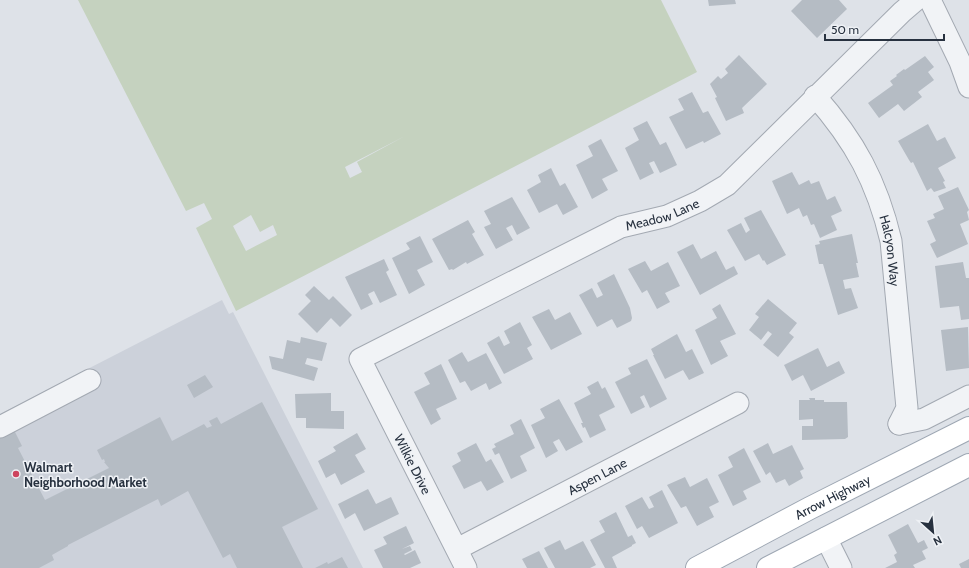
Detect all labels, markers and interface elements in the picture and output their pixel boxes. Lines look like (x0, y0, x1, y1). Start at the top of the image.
scale bar (825, 16, 944, 42)
text: 50 m (831, 22, 859, 37)
street label: Meadow Lane (624, 194, 702, 234)
street label: Halcyon Way (876, 213, 903, 288)
street label: Wilkie Drive (391, 431, 435, 497)
street label: Aspen Lane (565, 454, 630, 498)
place label: Walmart Neighborhood Market (24, 459, 147, 490)
marker: Walmart Neighborhood Market (11, 469, 21, 479)
street label: Arrow Highway (792, 471, 873, 523)
north arrow (913, 512, 953, 552)
text: N (931, 533, 944, 549)

